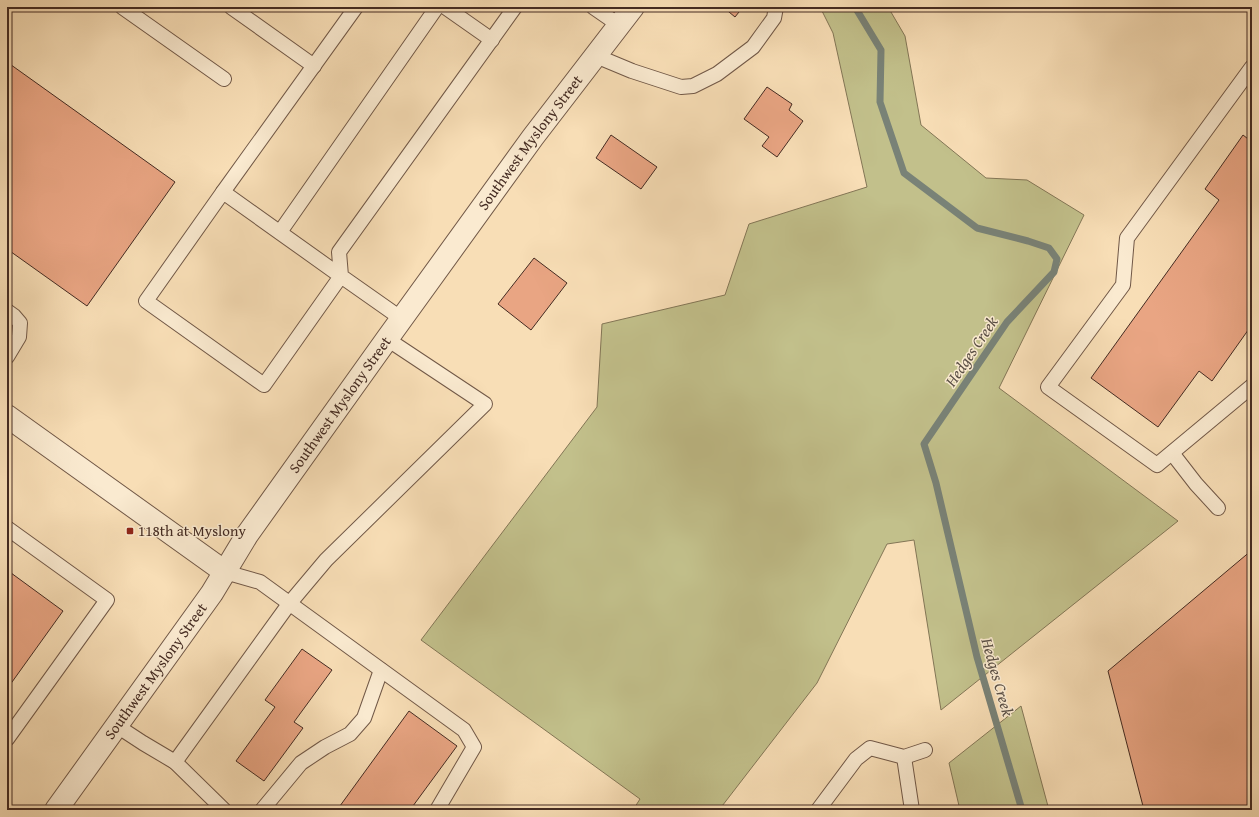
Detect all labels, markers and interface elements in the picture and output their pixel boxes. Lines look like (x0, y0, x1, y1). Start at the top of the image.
street label: Southwest Myslony Street (473, 70, 588, 214)
water label: Hedges Creek (938, 310, 1004, 392)
street label: Southwest Myslony Street (283, 331, 396, 477)
place label: 118th at Myslony (138, 520, 246, 541)
marker: 118th at Myslony (125, 526, 135, 536)
street label: Southwest Myslony Street (99, 598, 212, 743)
water label: Hedges Creek (975, 634, 1021, 720)

